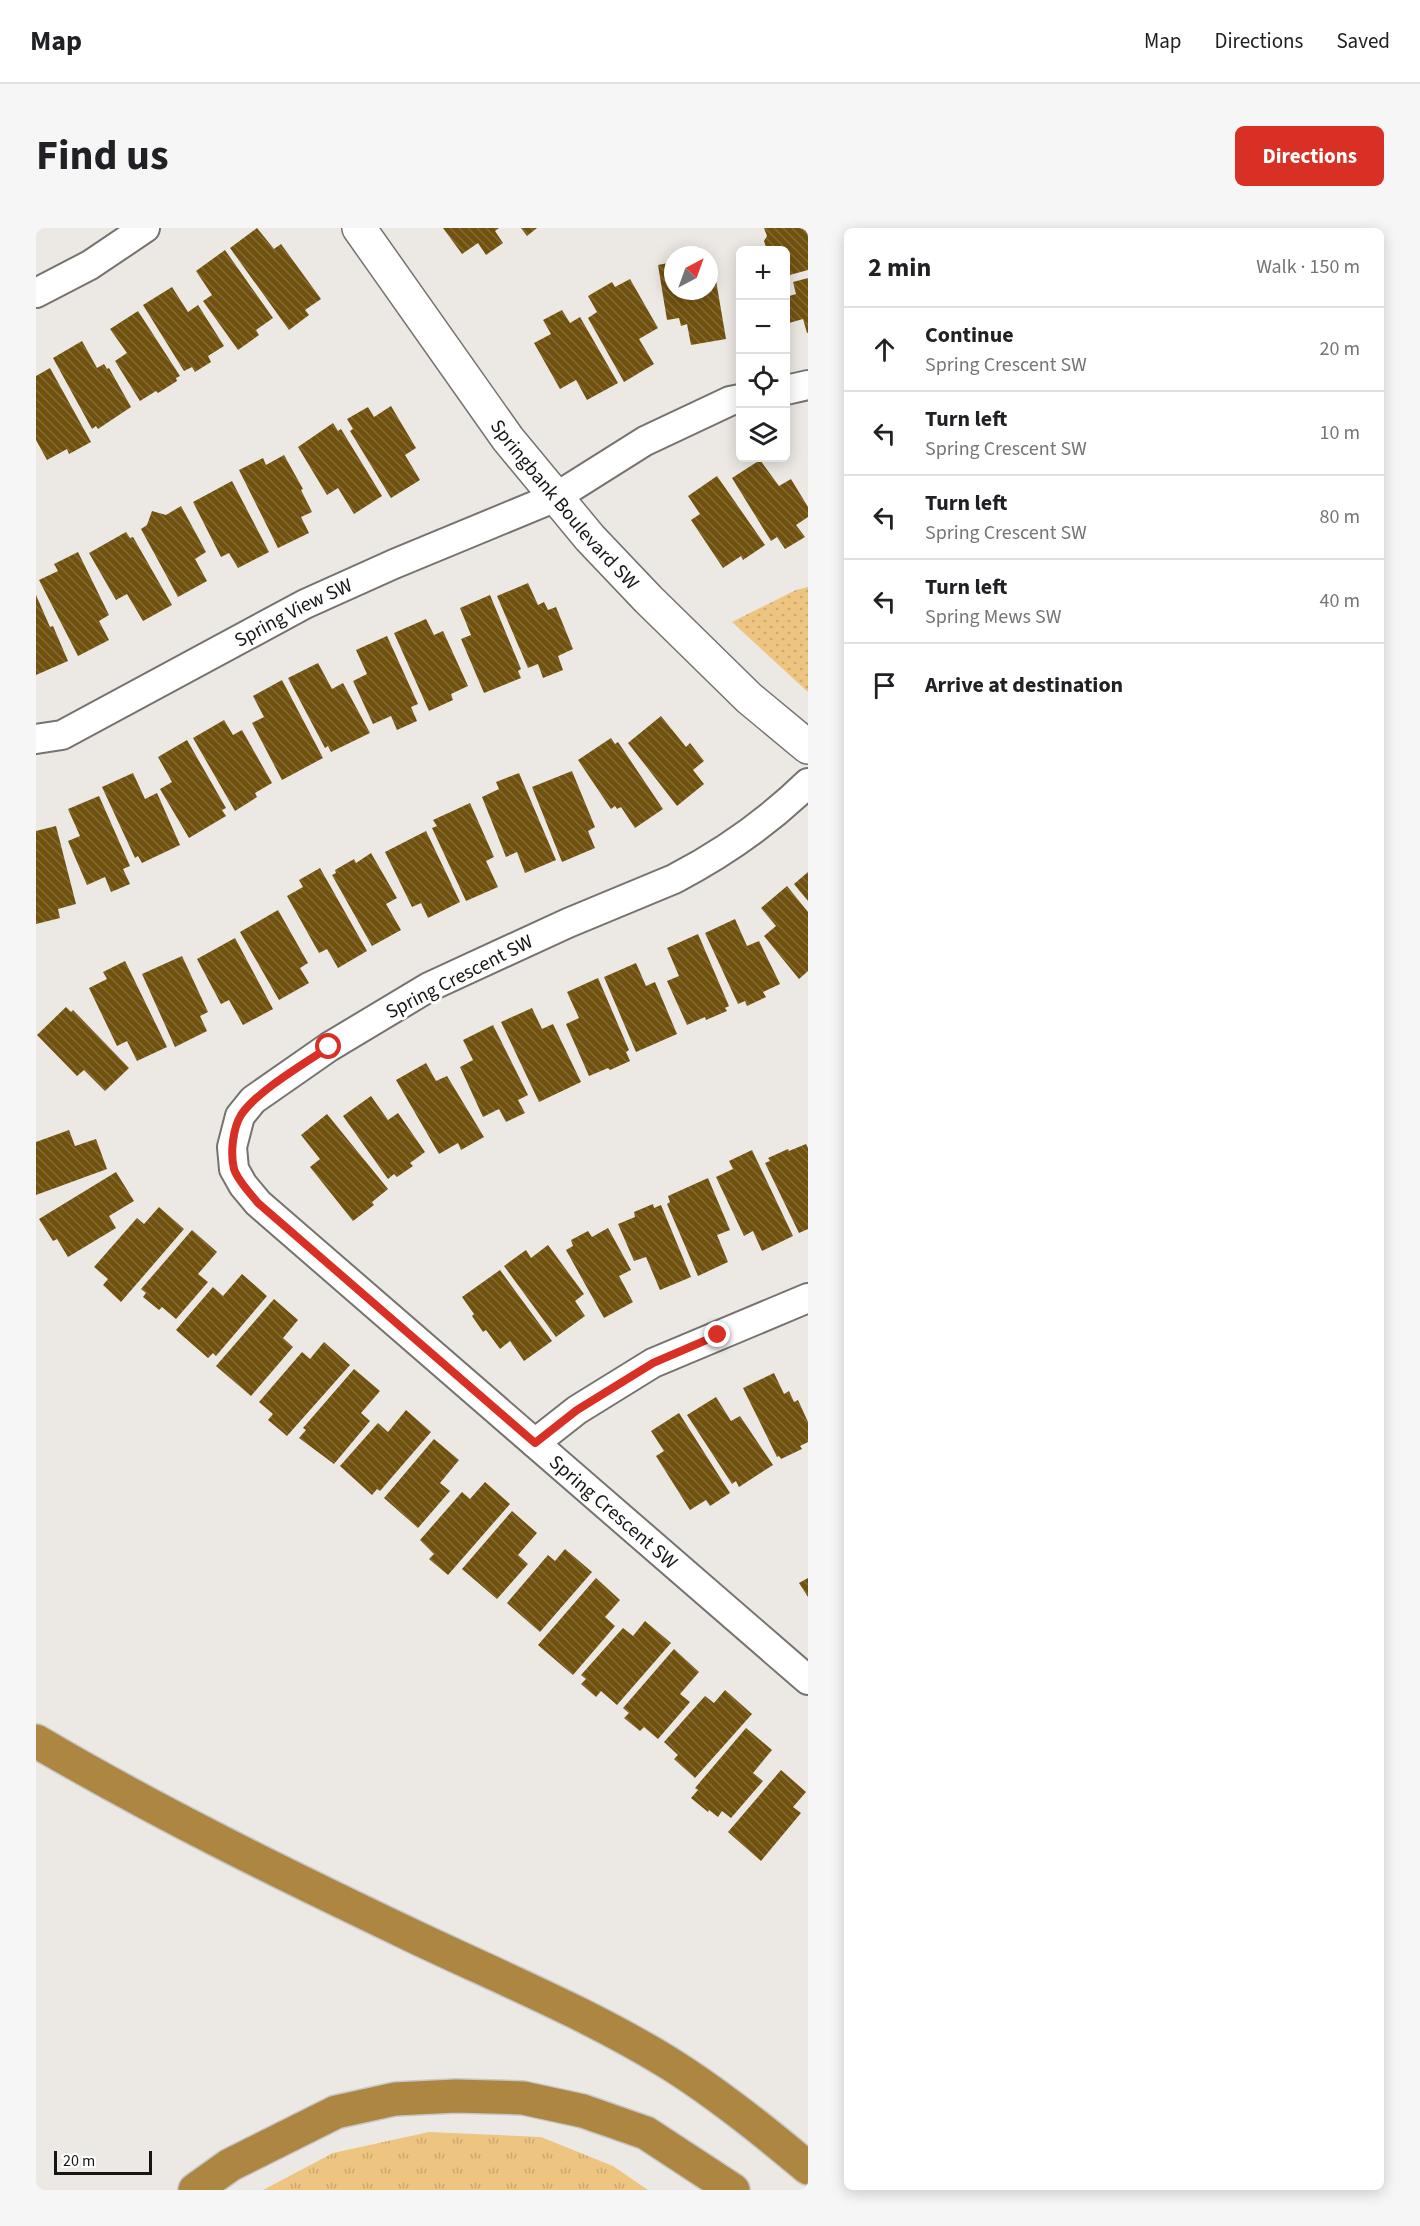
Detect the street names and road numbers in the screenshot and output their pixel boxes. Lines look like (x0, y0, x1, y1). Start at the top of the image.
street label: Springbank Boulevard SW (483, 414, 645, 597)
street label: Spring View SW (229, 572, 357, 655)
street label: Spring Crescent SW (381, 928, 538, 1026)
street label: Spring Crescent SW (543, 1449, 684, 1576)

